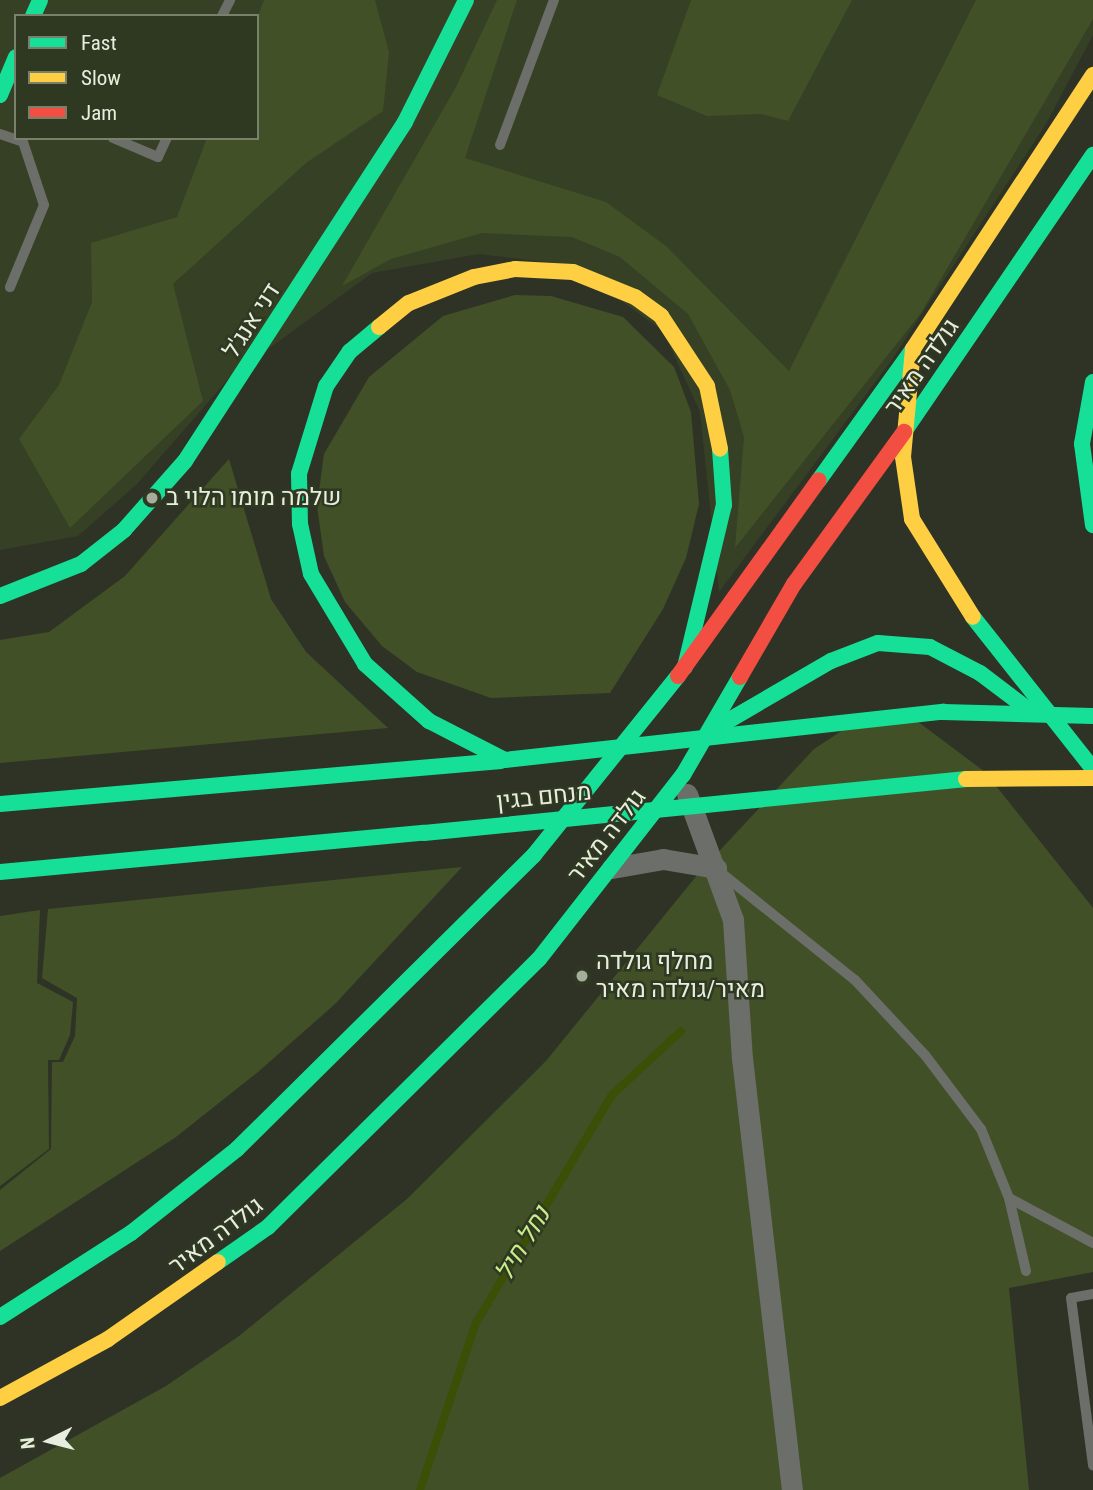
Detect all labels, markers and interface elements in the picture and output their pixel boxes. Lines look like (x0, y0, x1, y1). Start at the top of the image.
legend (14, 14, 259, 140)
text: Fast (81, 31, 117, 55)
text: Slow (81, 66, 121, 90)
text: Jam (81, 101, 117, 125)
street label: דני אנג'ל (217, 278, 287, 364)
street label: גולדה מאיר (879, 314, 965, 420)
place label: שלמה מומו הלוי ב (166, 484, 341, 512)
marker: שלמה מומו הלוי ב (144, 490, 160, 506)
street label: מנחם בגין (495, 778, 593, 816)
street label: גולדה מאיר (562, 784, 652, 888)
place label: מחלף גולדה מאיר/גולדה מאיר (596, 948, 765, 1004)
marker: מחלף גולדה מאיר/גולדה מאיר (574, 968, 590, 984)
street label: גולדה מאיר (163, 1191, 269, 1281)
water label: נחל חיל (489, 1201, 557, 1287)
north arrow (14, 1406, 84, 1476)
text: N (16, 1436, 40, 1450)

